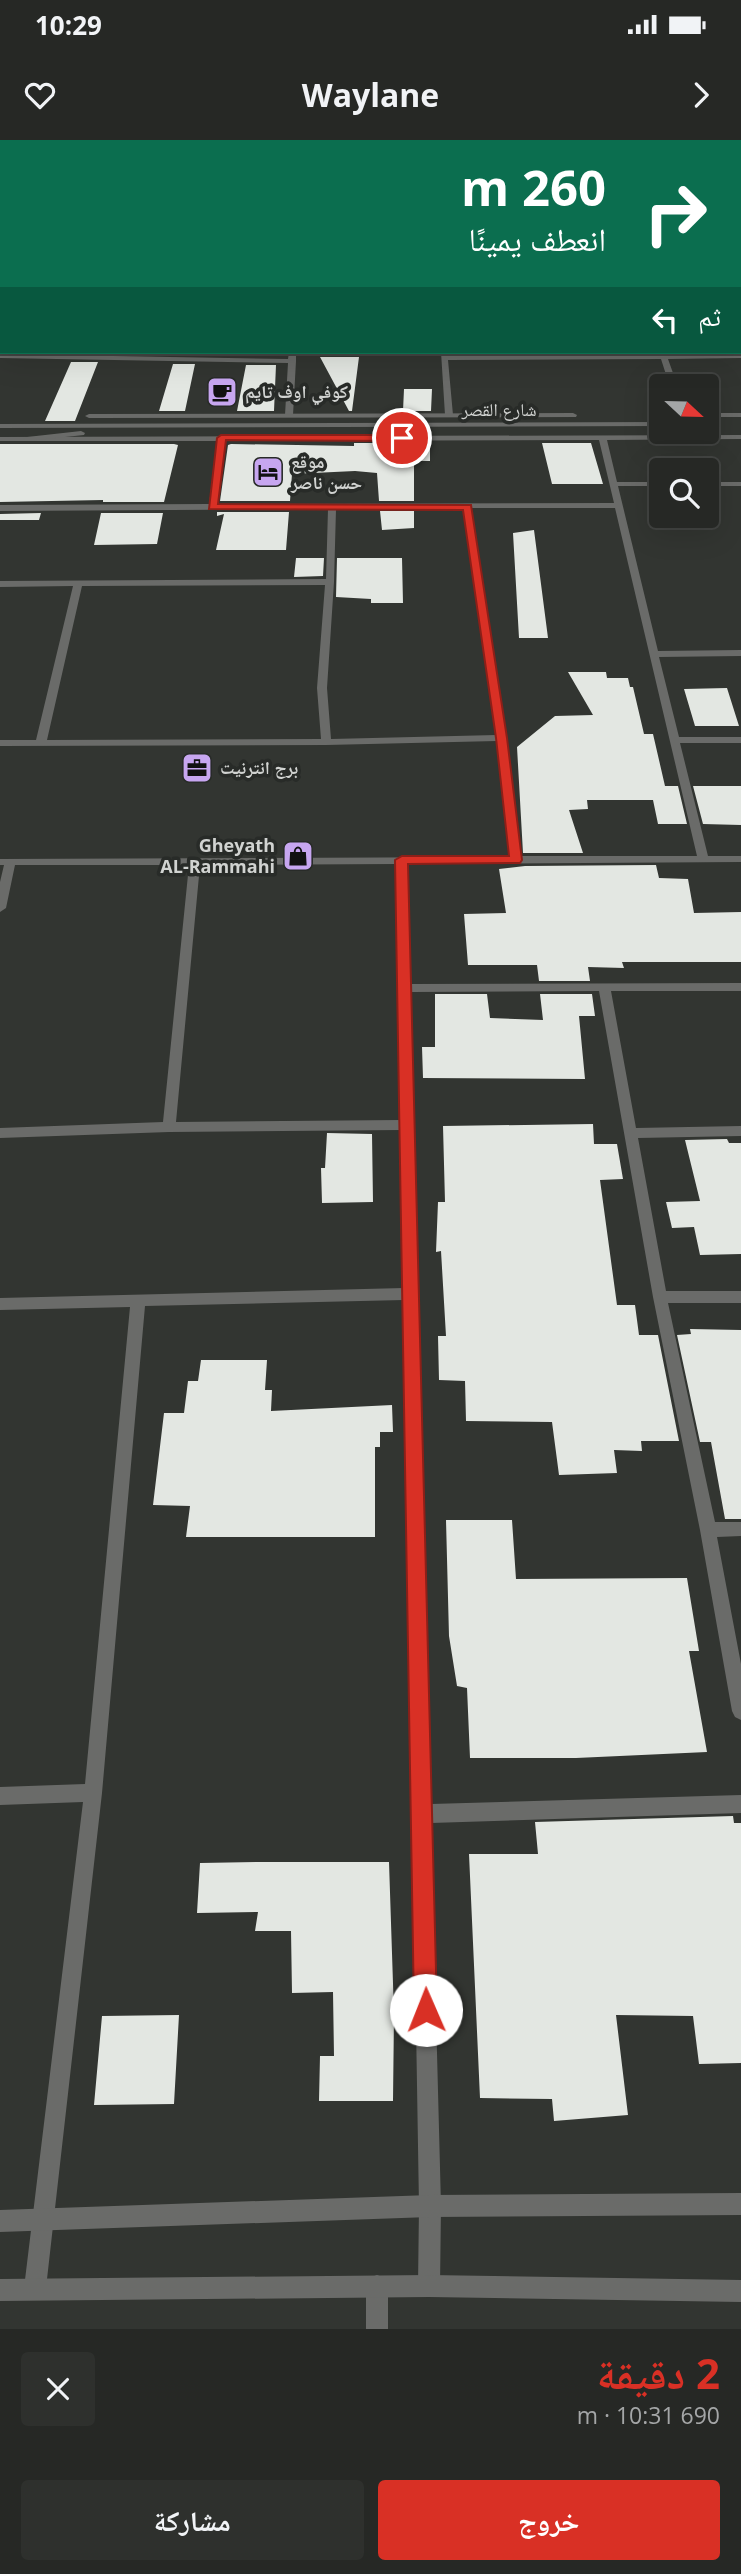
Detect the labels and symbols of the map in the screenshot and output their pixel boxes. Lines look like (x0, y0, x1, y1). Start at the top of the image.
north arrow (649, 374, 719, 444)
cafe icon: كوفي اوف تايم (205, 375, 239, 409)
place label: كوفي اوف تايم (245, 379, 348, 406)
street label: شارع القصر (460, 397, 537, 421)
pin (372, 408, 432, 468)
place label: موقع حسن ناصر (290, 449, 363, 494)
hotel icon: موقع حسن ناصر (251, 455, 285, 489)
office icon: برج انترنيت (180, 751, 214, 785)
place label: برج انترنيت (220, 755, 298, 779)
place label: Gheyath AL-Rammahi (160, 833, 275, 878)
shop icon: Gheyath AL-Rammahi (281, 839, 315, 873)
position arrow (389, 1973, 463, 2047)

